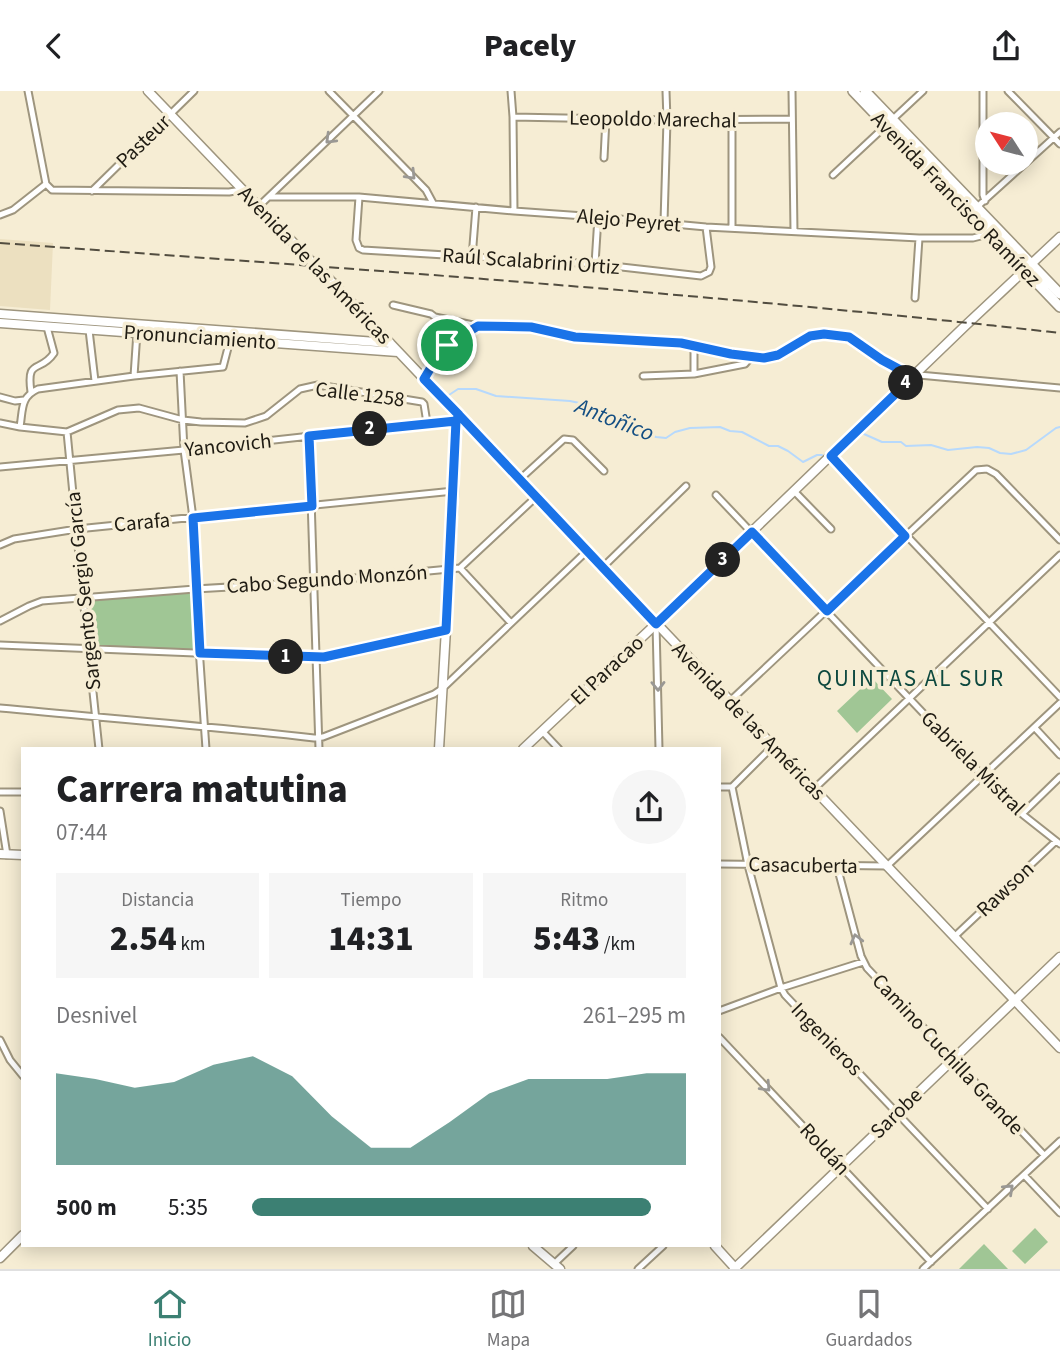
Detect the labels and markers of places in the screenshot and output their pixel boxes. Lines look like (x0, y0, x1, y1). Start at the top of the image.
pin (417, 315, 477, 375)
pin: 4 (888, 365, 923, 401)
pin: 2 (352, 411, 388, 447)
pin: 3 (706, 543, 740, 577)
pin: 1 (268, 639, 304, 675)

